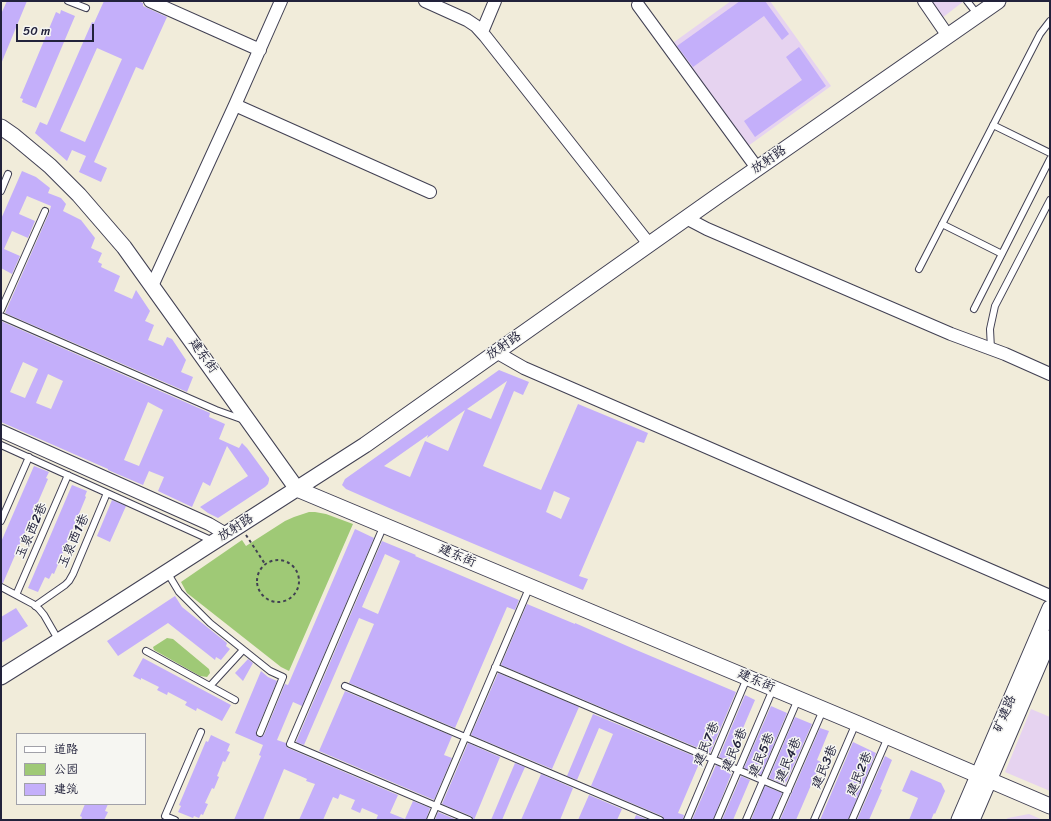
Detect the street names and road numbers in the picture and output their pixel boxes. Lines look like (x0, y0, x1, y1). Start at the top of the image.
street label: 放射路 (749, 142, 789, 178)
street label: 放射路 (484, 328, 524, 364)
street label: 建东街 (185, 336, 221, 376)
street label: 玉泉西2巷 (13, 501, 51, 561)
street label: 放射路 (215, 511, 257, 545)
street label: 玉泉西1巷 (55, 512, 93, 570)
street label: 建东街 (436, 541, 478, 571)
street label: 建东街 (735, 666, 777, 696)
street label: 矿建路 (990, 693, 1020, 735)
street label: 建民7巷 (691, 720, 723, 768)
street label: 建民6巷 (719, 726, 751, 774)
street label: 建民5巷 (746, 730, 778, 780)
street label: 建民4巷 (773, 735, 805, 785)
street label: 建民3巷 (809, 743, 841, 791)
street label: 建民2巷 (844, 750, 876, 798)

